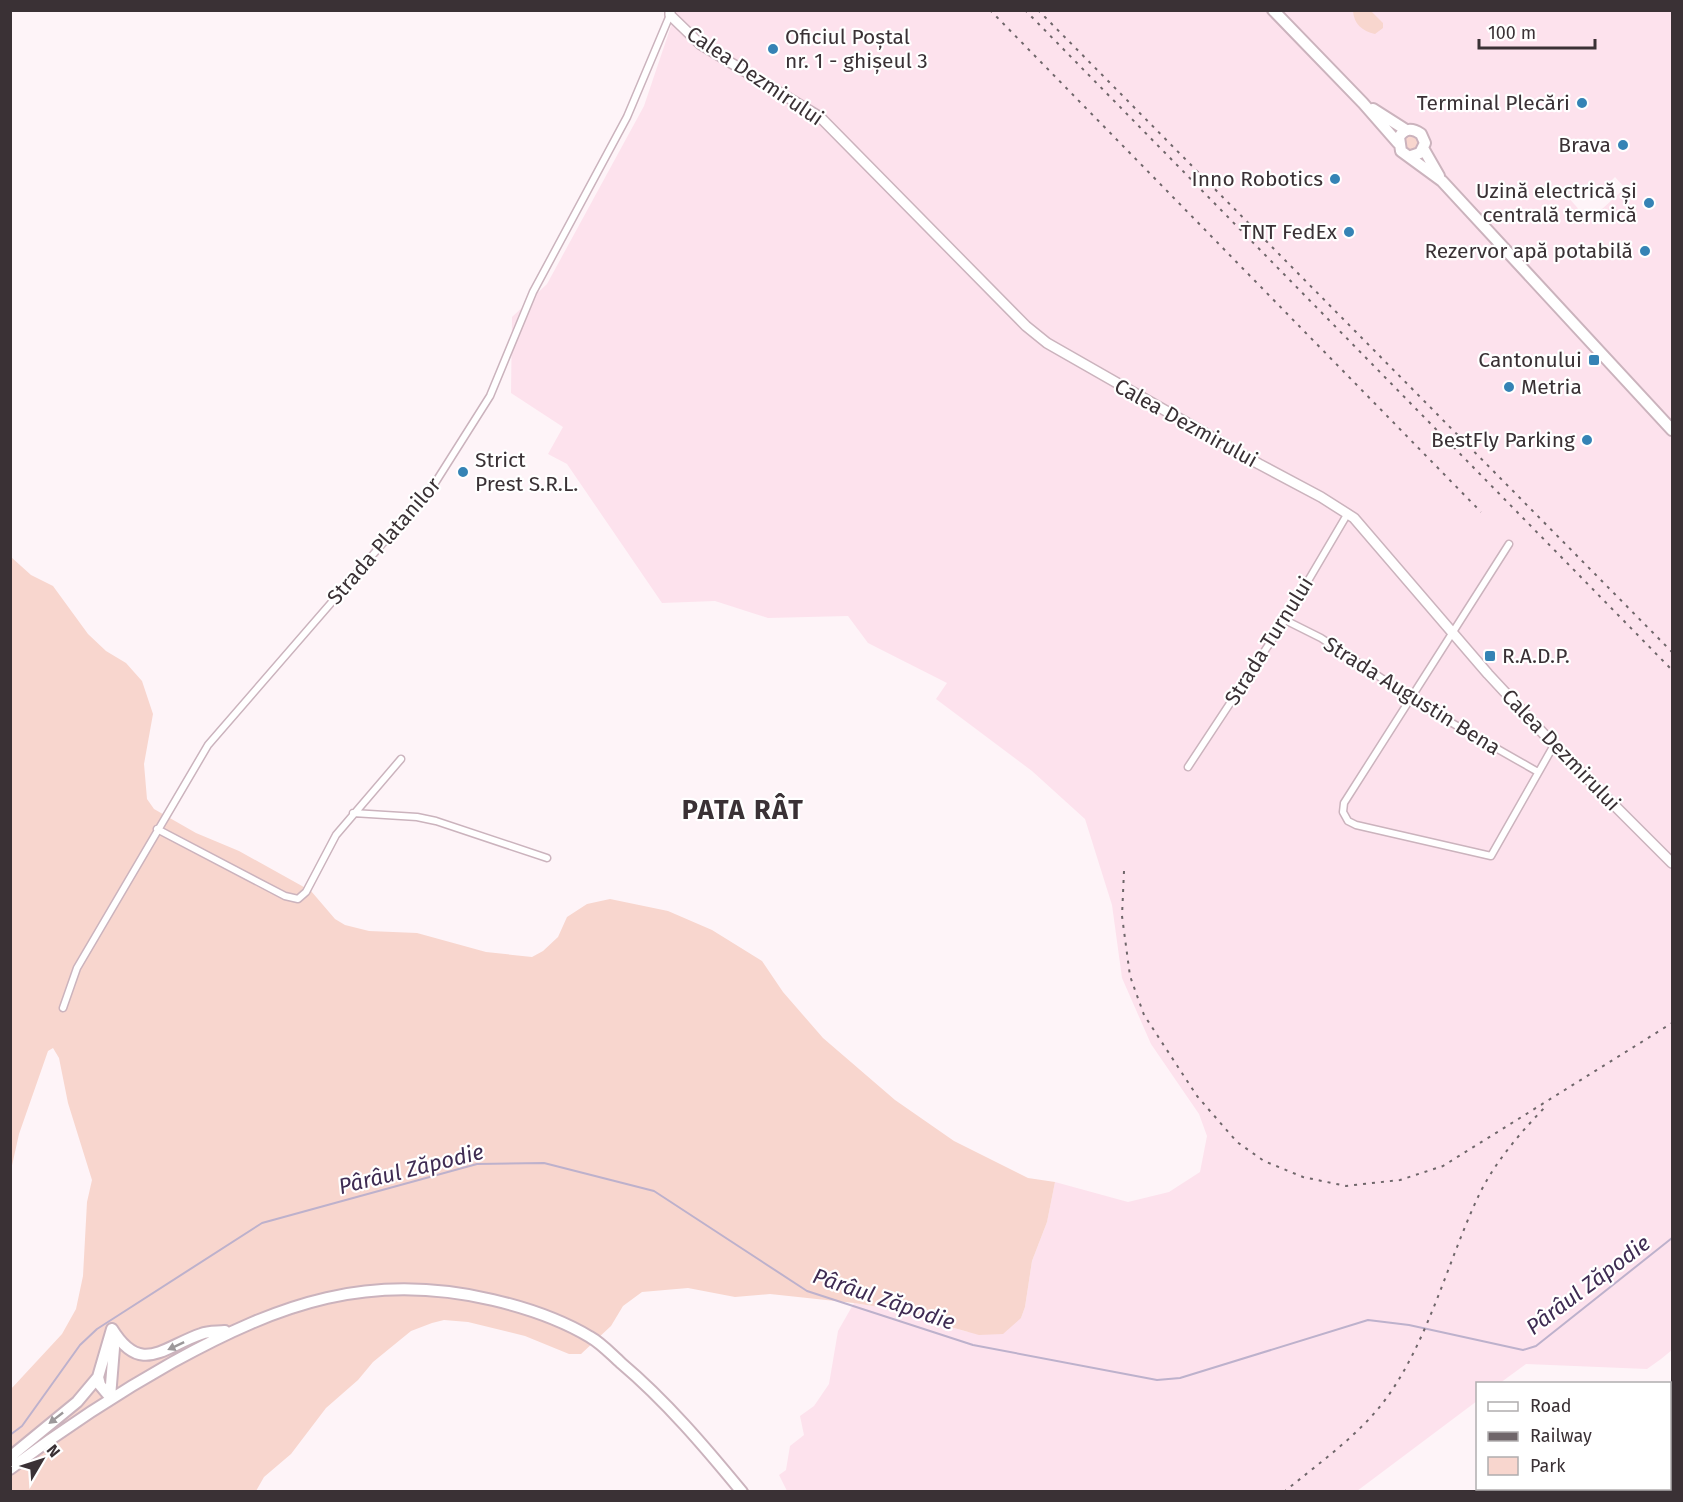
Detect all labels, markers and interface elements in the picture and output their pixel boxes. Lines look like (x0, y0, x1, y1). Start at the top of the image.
scale bar (1479, 12, 1594, 50)
street label: Calea Dezmirului (682, 21, 828, 131)
text: 100 m (1488, 22, 1536, 44)
place label: Oficiul Poștal nr. 1 - ghișeul 3 (785, 24, 928, 74)
marker: Oficiul Poștal nr. 1 - ghișeul 3 (766, 42, 780, 56)
place label: Terminal Plecări (1417, 90, 1570, 116)
marker: Terminal Plecări (1575, 96, 1589, 110)
place label: Brava (1558, 132, 1611, 158)
marker: Brava (1616, 138, 1630, 152)
place label: Inno Robotics (1192, 166, 1323, 192)
marker: Inno Robotics (1328, 172, 1342, 186)
place label: Uzină electrică și centrală termică (1476, 178, 1637, 228)
marker: Uzină electrică și centrală termică (1642, 196, 1656, 210)
place label: TNT FedEx (1240, 219, 1338, 245)
marker: TNT FedEx (1342, 225, 1356, 239)
place label: Rezervor apă potabilă (1424, 238, 1633, 264)
marker: Rezervor apă potabilă (1638, 244, 1652, 258)
place label: Cantonului (1478, 347, 1582, 373)
marker: Cantonului (1587, 353, 1601, 367)
street label: Calea Dezmirului (1110, 373, 1262, 473)
place label: Metria (1521, 374, 1582, 400)
marker: Metria (1502, 380, 1516, 394)
place label: BestFly Parking (1431, 427, 1575, 453)
marker: BestFly Parking (1580, 433, 1594, 447)
place label: Strict Prest S.R.L. (475, 447, 578, 497)
marker: Strict Prest S.R.L. (456, 465, 470, 479)
street label: Strada Platanilor (322, 472, 446, 610)
street label: Strada Turnului (1219, 572, 1319, 710)
street label: Strada Augustin Bena (1319, 631, 1505, 761)
place label: R.A.D.P. (1502, 643, 1570, 669)
marker: R.A.D.P. (1483, 649, 1497, 663)
street label: Calea Dezmirului (1496, 684, 1626, 816)
district label: PATA RÂT (682, 793, 804, 826)
water label: Pârâul Zăpodie (336, 1138, 486, 1200)
water label: Pârâul Zăpodie (1520, 1229, 1656, 1341)
water label: Pârâul Zăpodie (809, 1262, 959, 1336)
one-way arrow (167, 1341, 184, 1350)
legend (1476, 1382, 1671, 1490)
text: Road (1530, 1395, 1572, 1417)
one-way arrow (49, 1412, 65, 1424)
text: Railway (1530, 1425, 1592, 1447)
north arrow (12, 1430, 72, 1490)
text: N (43, 1441, 64, 1461)
text: Park (1530, 1455, 1566, 1477)

